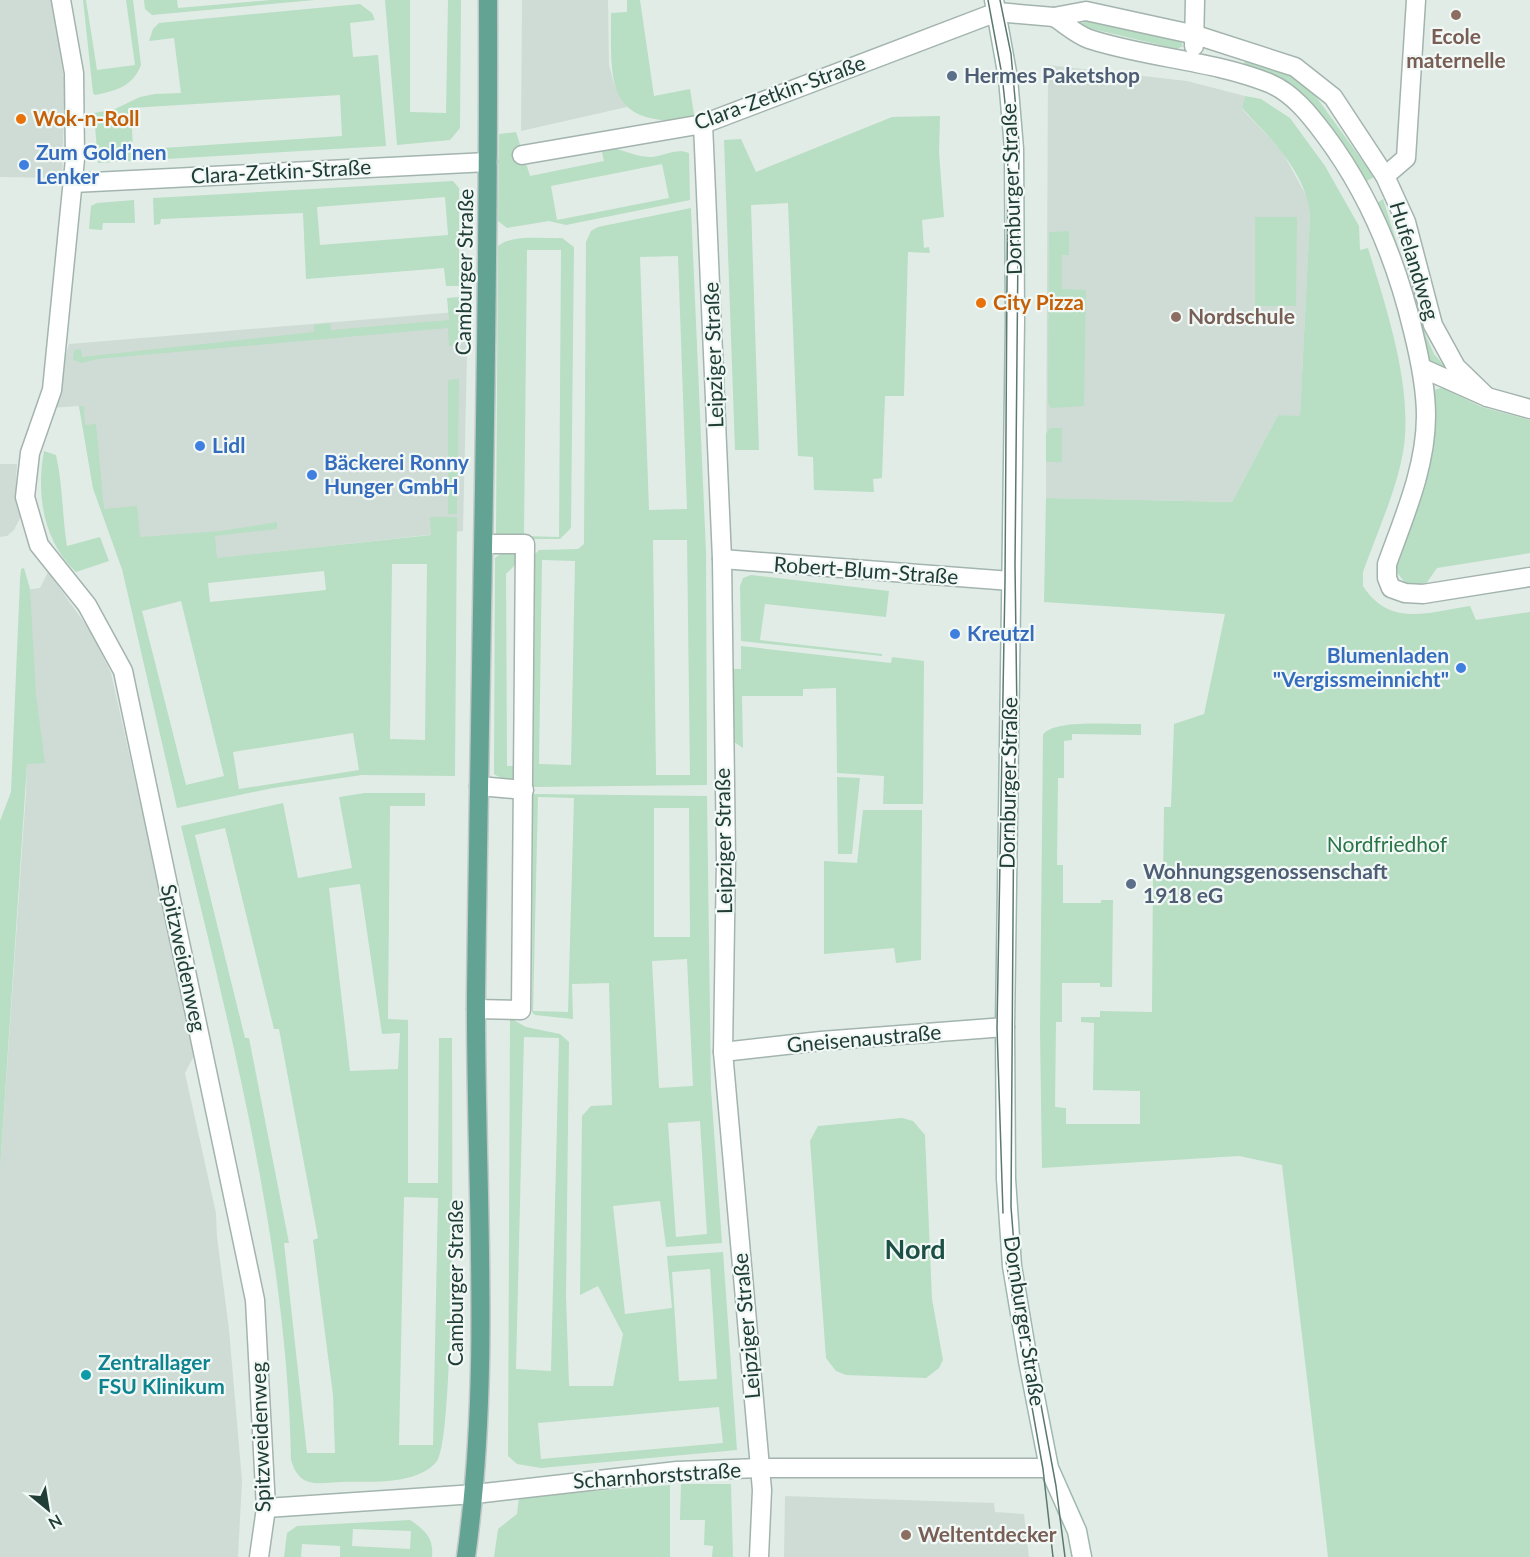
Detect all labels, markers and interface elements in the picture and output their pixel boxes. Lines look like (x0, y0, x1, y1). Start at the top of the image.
marker: Ecole maternelle (1449, 8, 1463, 22)
place label: Ecole maternelle (1406, 23, 1506, 72)
street label: Clara-Zetkin-Straße (690, 49, 869, 134)
place label: Hermes Paketshop (964, 62, 1140, 87)
marker: Hermes Paketshop (945, 69, 959, 83)
street label: Dornburger Straße (995, 103, 1026, 275)
place label: Wok-n-Roll (33, 105, 139, 130)
marker: Wok-n-Roll (14, 112, 28, 126)
place label: Zum Gold’nen Lenker (36, 139, 167, 188)
street label: Clara-Zetkin-Straße (190, 153, 372, 188)
marker: Zum Gold’nen Lenker (17, 158, 31, 172)
street label: Camburger Straße (450, 188, 477, 356)
street label: Hufelandweg (1386, 198, 1445, 323)
street label: Leipziger Straße (697, 281, 728, 429)
place label: City Pizza (993, 289, 1084, 314)
marker: City Pizza (974, 296, 988, 310)
place label: Nordschule (1188, 303, 1295, 328)
marker: Nordschule (1169, 310, 1183, 324)
place label: Lidl (212, 432, 245, 457)
marker: Lidl (193, 439, 207, 453)
place label: Bäckerei Ronny Hunger GmbH (324, 449, 470, 498)
marker: Bäckerei Ronny Hunger GmbH (305, 468, 319, 482)
street label: Robert-Blum-Straße (773, 551, 959, 588)
place label: Kreutzl (967, 620, 1035, 645)
marker: Kreutzl (948, 627, 962, 641)
place label: Blumenladen "Vergissmeinnicht" (1273, 642, 1449, 691)
marker: Blumenladen "Vergissmeinnicht" (1454, 661, 1468, 675)
street label: Dornburger Straße (994, 697, 1021, 869)
street label: Leipziger Straße (709, 768, 736, 914)
park label: Nordfriedhof (1327, 831, 1448, 856)
place label: Wohnungsgenossenschaft 1918 eG (1143, 858, 1388, 907)
marker: Wohnungsgenossenschaft 1918 eG (1124, 877, 1138, 891)
street label: Spitzweidenweg (157, 882, 212, 1034)
street label: Gneisenaustraße (786, 1018, 942, 1057)
street label: Camburger Straße (442, 1200, 467, 1366)
district label: Nord (885, 1232, 945, 1265)
street label: Dornburger Straße (1000, 1234, 1051, 1408)
street label: Leipziger Straße (727, 1252, 764, 1400)
place label: Zentrallager FSU Klinikum (98, 1349, 225, 1398)
street label: Spitzweidenweg (244, 1361, 275, 1513)
marker: Zentrallager FSU Klinikum (79, 1368, 93, 1382)
street label: Scharnhorststraße (572, 1456, 742, 1493)
north arrow (18, 1479, 78, 1539)
text: N (46, 1511, 66, 1534)
place label: Weltentdecker (918, 1521, 1057, 1546)
marker: Weltentdecker (899, 1528, 913, 1542)

